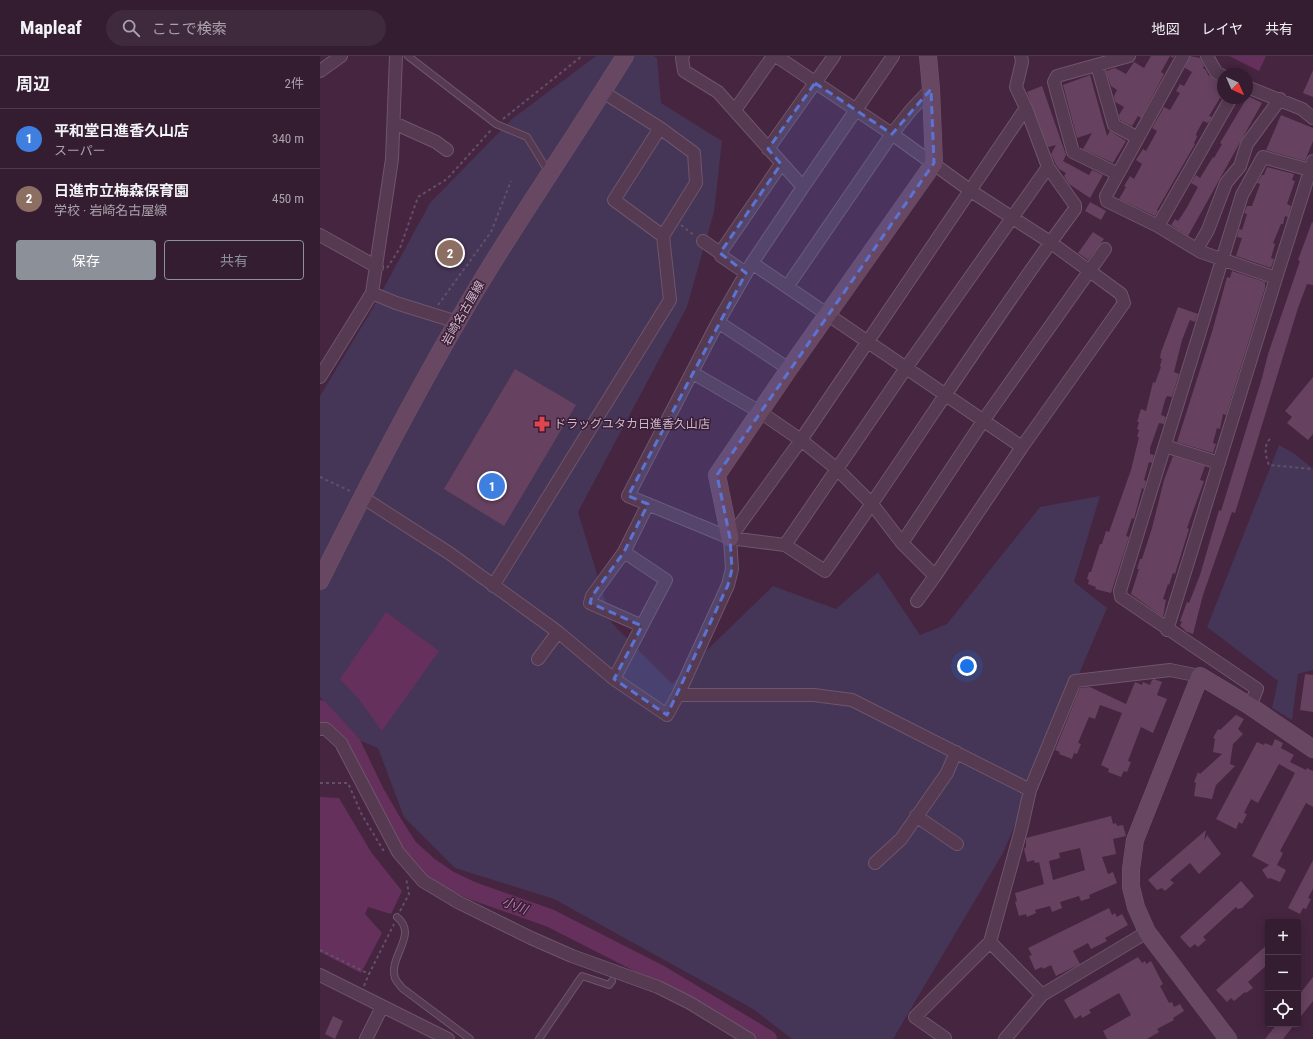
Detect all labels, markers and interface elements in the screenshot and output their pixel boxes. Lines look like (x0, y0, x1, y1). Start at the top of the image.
search box (106, 10, 386, 46)
text: Mapleaf (20, 16, 82, 39)
icon: search (120, 17, 142, 39)
text: ここで検索 (152, 20, 227, 38)
text: 地図 (1151, 21, 1179, 37)
text: レイヤ (1201, 21, 1243, 37)
text: 共有 (1265, 21, 1293, 37)
north arrow (1217, 68, 1253, 104)
text: 周辺 (16, 74, 50, 94)
text: 2件 (285, 76, 304, 91)
text: 平和堂日進香久山店 (54, 122, 189, 140)
text: 1 (26, 131, 32, 146)
text: 340 m (272, 131, 304, 146)
text: スーパー (54, 143, 106, 158)
text: 日進市立梅森保育園 (54, 182, 189, 200)
text: 2 (26, 191, 32, 206)
text: 450 m (272, 191, 304, 206)
text: 学校 · 岩崎名古屋線 (54, 203, 167, 218)
pin: 2 (437, 238, 463, 268)
button: 保存 (16, 240, 156, 280)
button: 共有 (164, 240, 304, 280)
street label: 岩崎名古屋線 (439, 278, 487, 348)
pharmacy icon: ドラッグユタカ日進香久山店 (533, 415, 551, 433)
place label: ドラッグユタカ日進香久山店 (554, 417, 710, 431)
pin: 1 (479, 471, 505, 501)
your location (957, 656, 977, 676)
water label: 小川 (500, 894, 532, 918)
map controls (1265, 919, 1301, 1027)
button: + (1265, 919, 1301, 955)
button: − (1265, 955, 1301, 991)
button: locate (1265, 991, 1301, 1027)

